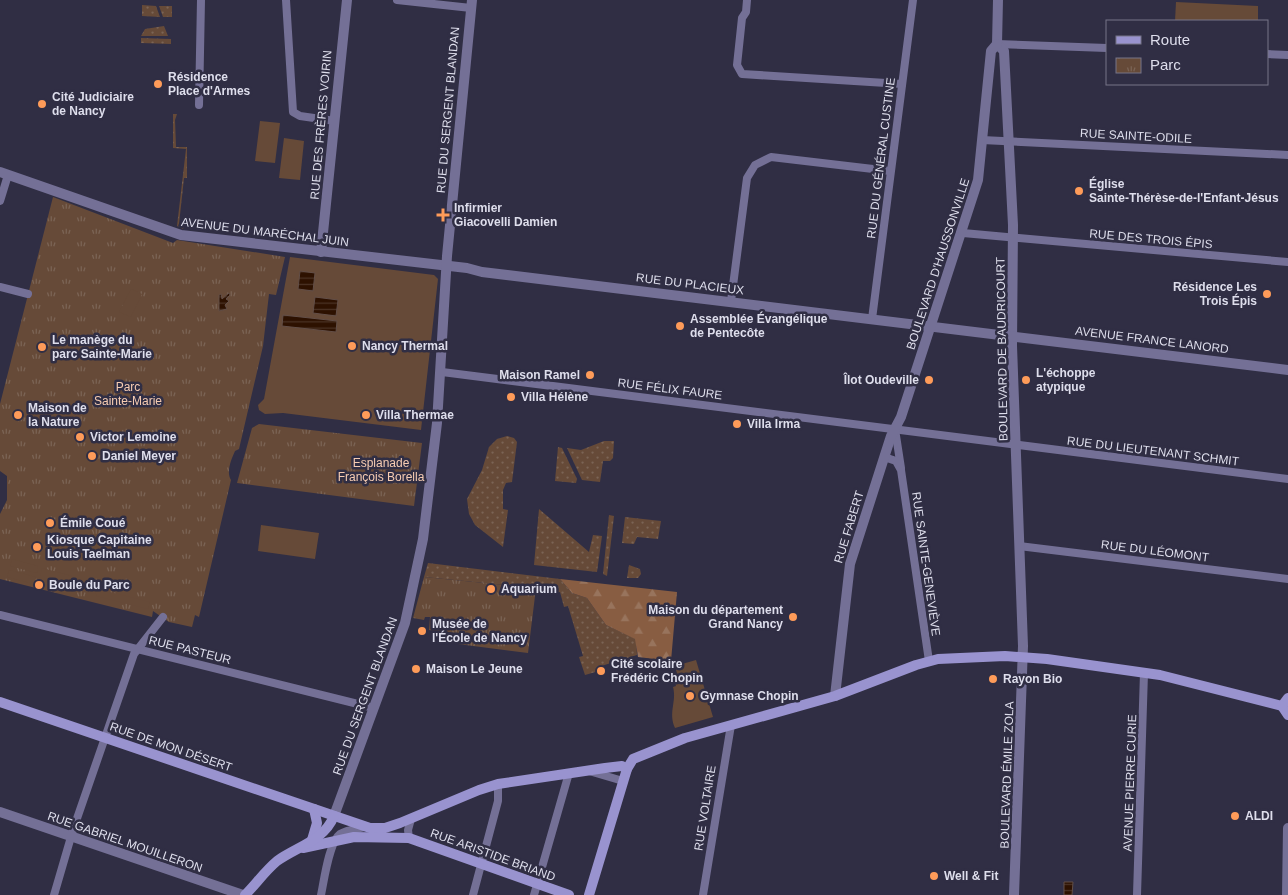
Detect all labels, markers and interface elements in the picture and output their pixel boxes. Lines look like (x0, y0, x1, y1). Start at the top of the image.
legend (1106, 20, 1268, 85)
street label: RUE DU SERGENT BLANDAN (434, 26, 462, 194)
text: Route (1150, 31, 1190, 48)
street label: RUE DES FRÈRES VOIRIN (306, 50, 335, 200)
text: Parc (1150, 56, 1181, 73)
place label: Résidence Place d'Armes (168, 70, 251, 98)
street label: RUE DU GÉNÉRAL CUSTINE (863, 77, 898, 239)
marker: Résidence Place d'Armes (152, 78, 164, 90)
place label: Cité Judiciaire de Nancy (52, 90, 134, 118)
marker: Cité Judiciaire de Nancy (36, 98, 48, 110)
street label: RUE SAINTE-ODILE (1080, 126, 1192, 146)
street label: BOULEVARD D'HAUSSONVILLE (904, 176, 972, 352)
place label: Église Sainte-Thérèse-de-l'Enfant-Jésus (1089, 176, 1279, 205)
marker: Église Sainte-Thérèse-de-l'Enfant-Jésus (1073, 185, 1085, 197)
place label: Infirmier Giacovelli Damien (454, 201, 557, 229)
marker: Infirmier Giacovelli Damien (436, 208, 450, 222)
street label: AVENUE DU MARÉCHAL JUIN (180, 214, 350, 249)
street label: RUE DES TROIS ÉPIS (1089, 226, 1213, 251)
street label: BOULEVARD DE BAUDRICOURT (993, 256, 1011, 441)
street label: RUE DU PLACIEUX (635, 270, 745, 298)
place label: Résidence Les Trois Épis (1173, 280, 1257, 308)
marker: Résidence Les Trois Épis (1261, 288, 1273, 300)
place label: Assemblée Évangélique de Pentecôte (690, 311, 828, 340)
marker: Assemblée Évangélique de Pentecôte (674, 320, 686, 332)
street label: AVENUE FRANCE LANORD (1074, 324, 1230, 356)
place label: Le manège du parc Sainte-Marie (52, 333, 152, 361)
place label: Nancy Thermal (362, 339, 448, 353)
marker: Nancy Thermal (346, 340, 358, 352)
marker: Le manège du parc Sainte-Marie (36, 341, 48, 353)
place label: L'échoppe atypique (1036, 366, 1096, 394)
place label: Maison Ramel (499, 368, 580, 382)
marker: Maison Ramel (584, 369, 596, 381)
place label: Îlot Oudeville (843, 372, 919, 387)
marker: Îlot Oudeville (923, 374, 935, 386)
marker: L'échoppe atypique (1020, 374, 1032, 386)
street label: RUE FÉLIX FAURE (617, 375, 723, 402)
park label: Parc Sainte-Marie (94, 380, 162, 408)
place label: Villa Hélène (521, 390, 588, 404)
marker: Villa Hélène (505, 391, 517, 403)
place label: Maison de la Nature (28, 401, 87, 429)
place label: Villa Thermae (376, 408, 454, 422)
marker: Maison de la Nature (12, 409, 24, 421)
marker: Villa Thermae (360, 409, 372, 421)
place label: Villa Irma (747, 417, 800, 431)
marker: Villa Irma (731, 418, 743, 430)
place label: Victor Lemoine (90, 430, 177, 444)
marker: Victor Lemoine (74, 431, 86, 443)
street label: RUE DU LIEUTENANT SCHMIT (1066, 434, 1240, 469)
place label: Daniel Meyer (102, 449, 176, 463)
marker: Daniel Meyer (86, 450, 98, 462)
park label: Esplanade François Borella (338, 456, 425, 484)
street label: RUE FABERT (831, 488, 867, 565)
street label: RUE SAINTE-GENEVIÈVE (909, 491, 944, 637)
place label: Émile Coué (60, 515, 126, 530)
marker: Émile Coué (44, 517, 56, 529)
place label: Kiosque Capitaine Louis Taelman (47, 533, 152, 561)
street label: RUE DU LÉOMONT (1100, 536, 1211, 565)
marker: Kiosque Capitaine Louis Taelman (31, 541, 43, 553)
place label: Boule du Parc (49, 578, 130, 592)
marker: Boule du Parc (33, 579, 45, 591)
place label: Aquarium (501, 582, 557, 596)
marker: Aquarium (485, 583, 497, 595)
place label: Maison du département Grand Nancy (648, 603, 783, 631)
marker: Maison du département Grand Nancy (787, 611, 799, 623)
street label: RUE DU SERGENT BLANDAN (330, 615, 400, 777)
place label: Musée de l'École de Nancy (432, 617, 527, 645)
marker: Musée de l'École de Nancy (416, 625, 428, 637)
street label: RUE PASTEUR (147, 633, 233, 667)
place label: Cité scolaire Frédéric Chopin (611, 657, 703, 685)
place label: Maison Le Jeune (426, 662, 523, 676)
marker: Maison Le Jeune (410, 663, 422, 675)
marker: Cité scolaire Frédéric Chopin (595, 665, 607, 677)
place label: Rayon Bio (1003, 672, 1062, 686)
marker: Rayon Bio (987, 673, 999, 685)
place label: Gymnase Chopin (700, 689, 799, 703)
marker: Gymnase Chopin (684, 690, 696, 702)
street label: BOULEVARD ÉMILE ZOLA (996, 701, 1017, 849)
street label: AVENUE PIERRE CURIE (1121, 714, 1139, 852)
street label: RUE DE MON DÉSERT (108, 719, 235, 775)
street label: RUE VOLTAIRE (691, 764, 719, 852)
street label: RUE GABRIEL MOUILLERON (46, 809, 204, 875)
place label: ALDI (1245, 809, 1273, 823)
marker: ALDI (1229, 810, 1241, 822)
street label: RUE ARISTIDE BRIAND (429, 826, 558, 884)
place label: Well & Fit (944, 869, 998, 883)
marker: Well & Fit (928, 870, 940, 882)

